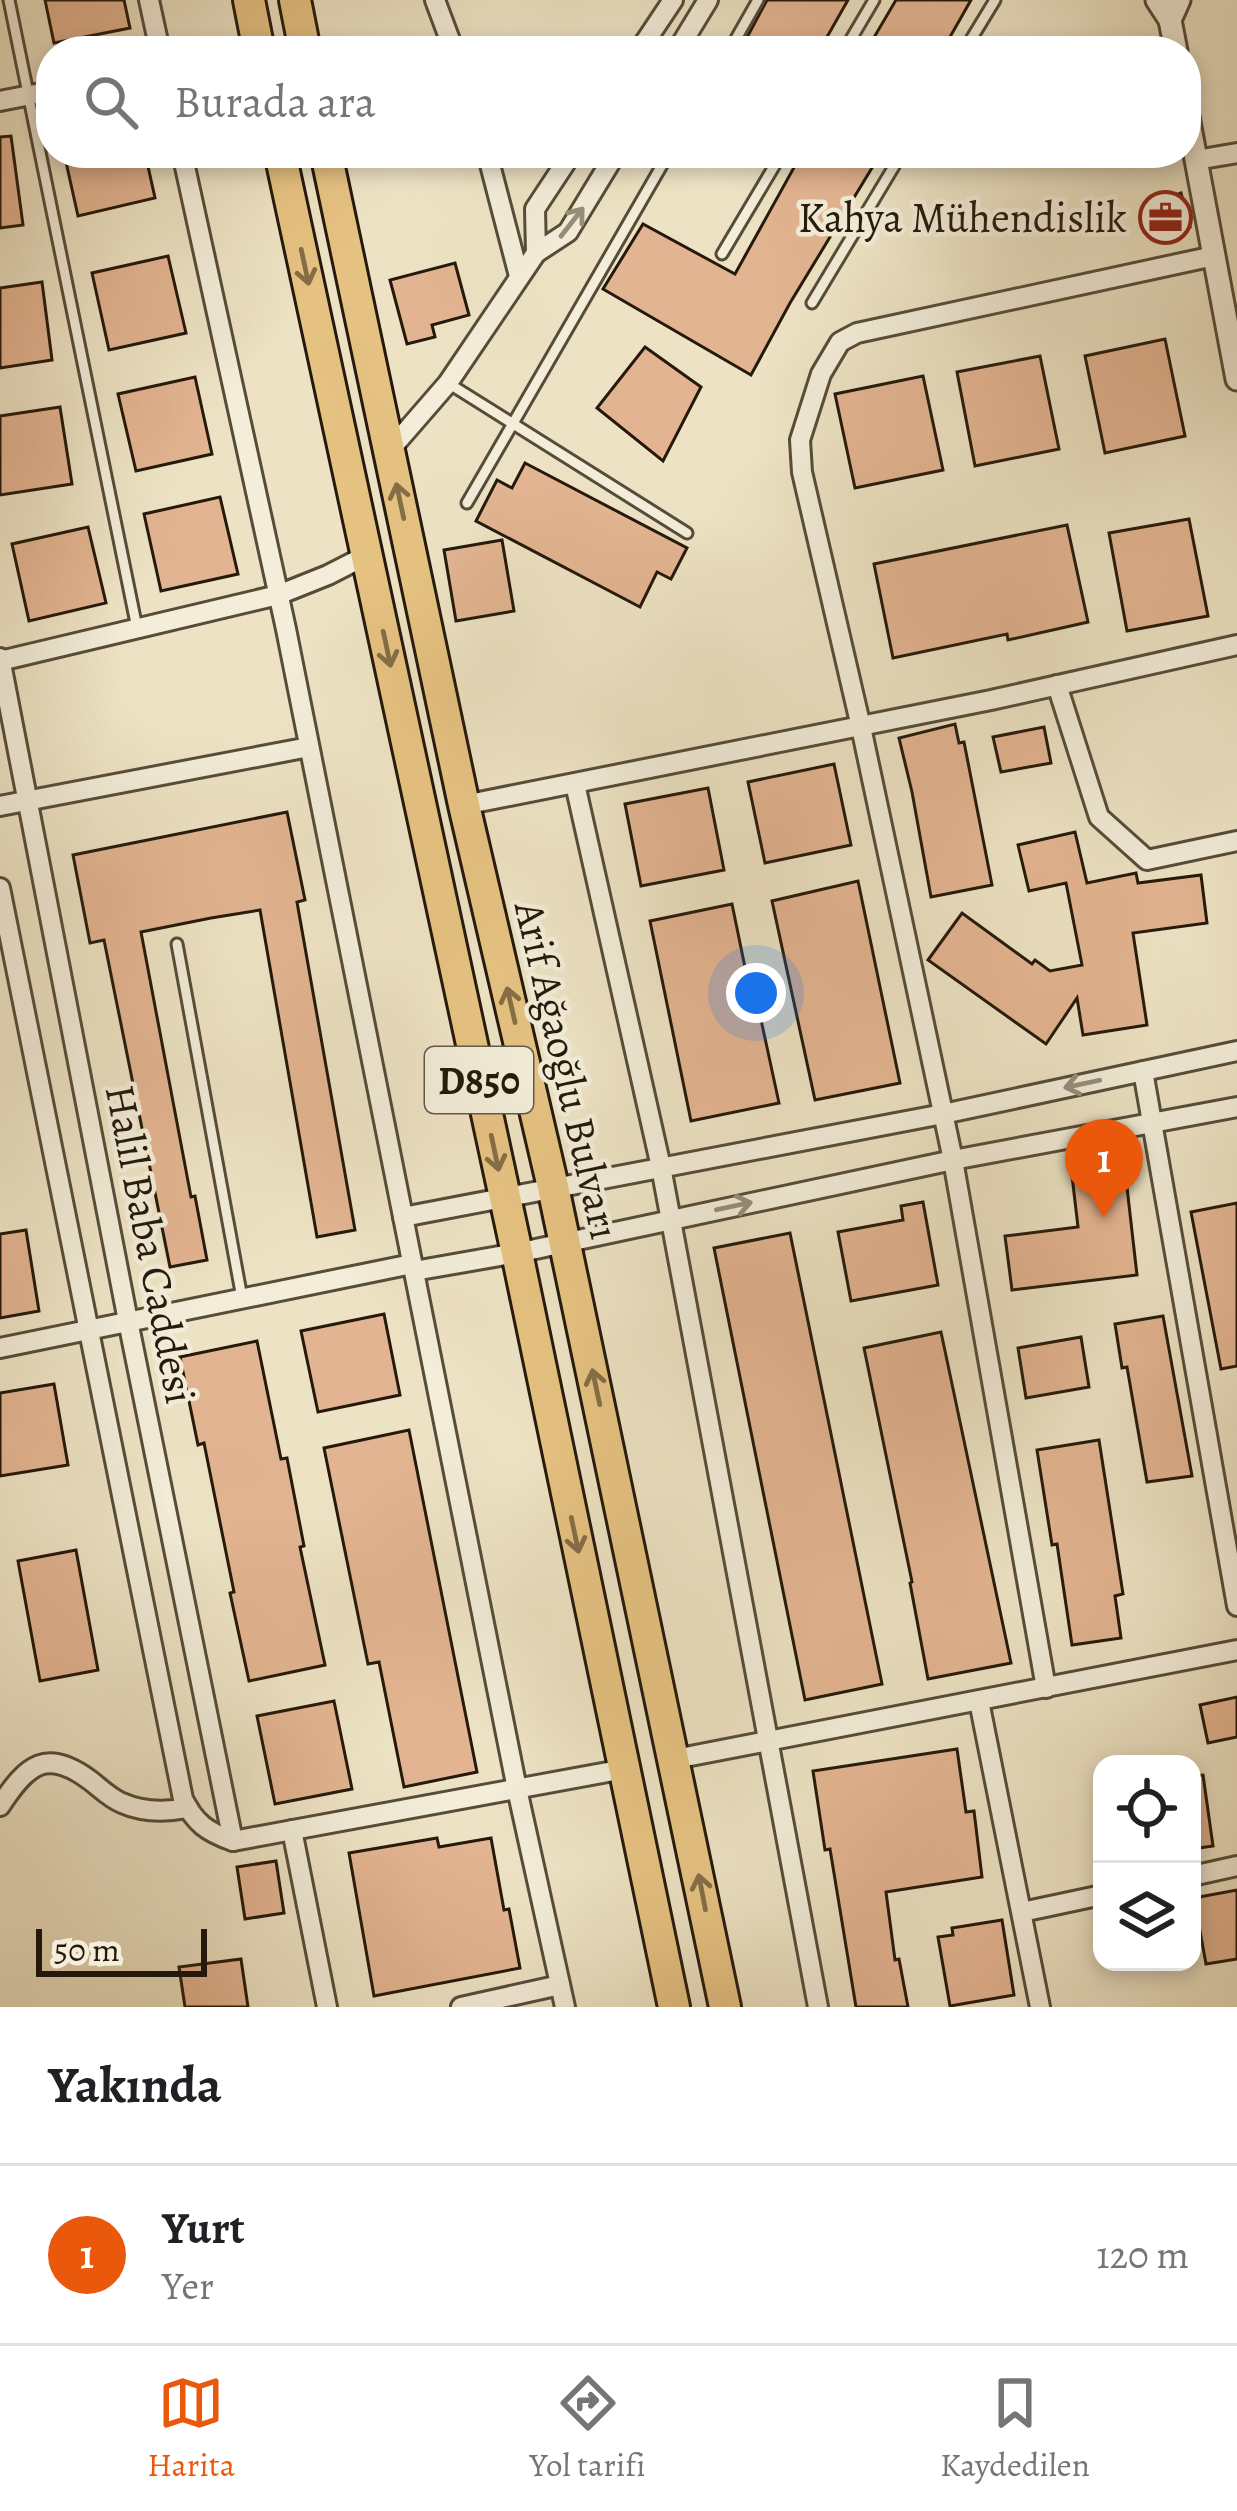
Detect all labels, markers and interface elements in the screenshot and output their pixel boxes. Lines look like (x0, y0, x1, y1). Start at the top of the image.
search box (36, 36, 1201, 168)
icon: search (78, 69, 144, 135)
text: Burada ara (174, 71, 376, 133)
place label: Kahya Mühendislik (798, 189, 1127, 246)
office icon: Kahya Mühendislik (1138, 189, 1194, 245)
one-way arrow (558, 206, 584, 238)
one-way arrow (295, 247, 317, 286)
one-way arrow (387, 483, 410, 521)
one-way arrow (376, 629, 399, 667)
street label: Arif Ağaoğlu Bulvarı (501, 895, 634, 1245)
your location (726, 963, 786, 1023)
one-way arrow (499, 987, 521, 1025)
road number: D850 (425, 1047, 533, 1113)
one-way arrow (1063, 1074, 1101, 1097)
street label: Halil Baba Caddesi (92, 1080, 209, 1408)
pin: 1 (1065, 1119, 1143, 1218)
one-way arrow (485, 1134, 508, 1172)
one-way arrow (715, 1193, 753, 1216)
one-way arrow (584, 1369, 607, 1407)
one-way arrow (565, 1515, 588, 1553)
map controls (1093, 1755, 1201, 1971)
button: locate (1093, 1755, 1201, 1863)
button: layers (1093, 1863, 1201, 1971)
one-way arrow (690, 1874, 712, 1913)
scale bar (36, 1923, 207, 1976)
text: 50 m (54, 1927, 120, 1972)
text: Yakında (48, 2050, 222, 2120)
text: Yurt (162, 2197, 245, 2259)
text: 1 (80, 2228, 94, 2281)
text: 120 m (1096, 2228, 1189, 2281)
text: Yer (162, 2259, 214, 2312)
tab: Harita (147, 2370, 235, 2487)
tab: Yol tarifi (530, 2370, 645, 2487)
tab: Kaydedilen (940, 2370, 1090, 2487)

